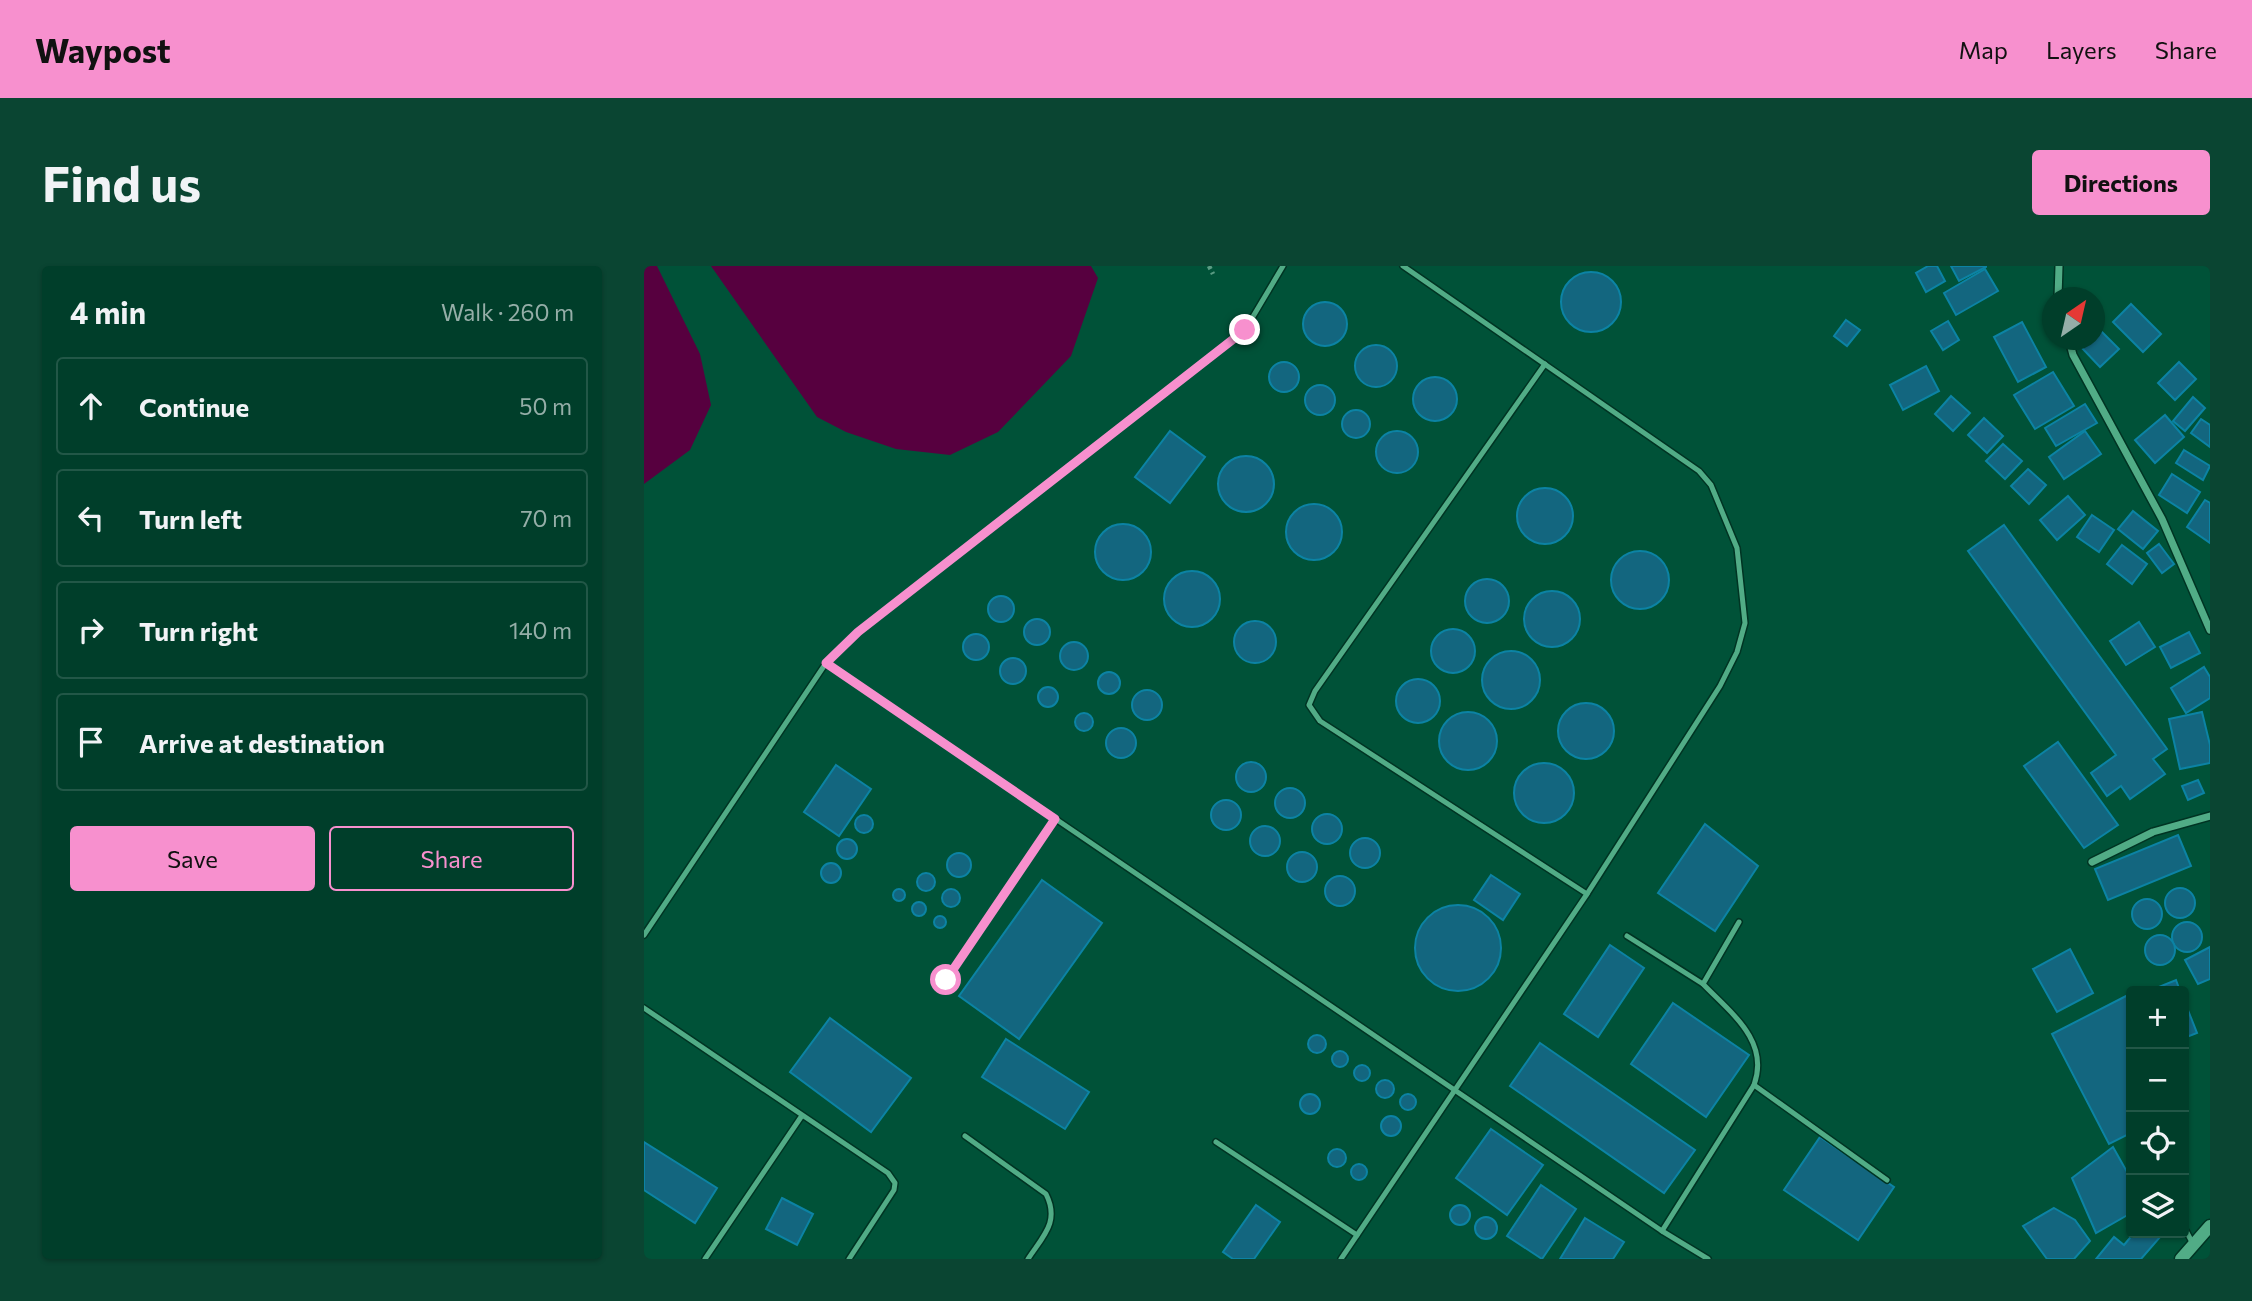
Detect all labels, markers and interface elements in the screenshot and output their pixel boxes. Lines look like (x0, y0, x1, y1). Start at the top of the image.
text: Waypost (35, 29, 171, 70)
text: Map (1959, 35, 2008, 64)
text: Layers (2046, 35, 2117, 64)
text: Share (2155, 35, 2217, 64)
button: Directions (2032, 150, 2210, 215)
text: Find us (42, 152, 201, 212)
north arrow (2042, 287, 2105, 350)
text: 4 min (70, 293, 146, 330)
text: Walk · 260 m (441, 298, 574, 326)
route end (1229, 314, 1260, 345)
icon: ahead (72, 387, 110, 425)
text: Continue (139, 391, 249, 422)
text: 50 m (519, 392, 572, 420)
icon: left (72, 499, 110, 537)
text: Turn left (139, 503, 242, 534)
text: 70 m (520, 504, 572, 532)
icon: right (72, 611, 110, 649)
text: Turn right (139, 615, 258, 646)
text: 140 m (509, 616, 572, 644)
icon: arrive (72, 723, 110, 761)
text: Arrive at destination (139, 727, 385, 758)
button: Save (70, 826, 315, 891)
button: Share (329, 826, 574, 891)
route start (930, 964, 961, 995)
map controls (2126, 986, 2189, 1238)
button: + (2126, 986, 2189, 1049)
button: − (2126, 1049, 2189, 1112)
button: locate (2126, 1112, 2189, 1175)
button: layers (2126, 1175, 2189, 1238)

